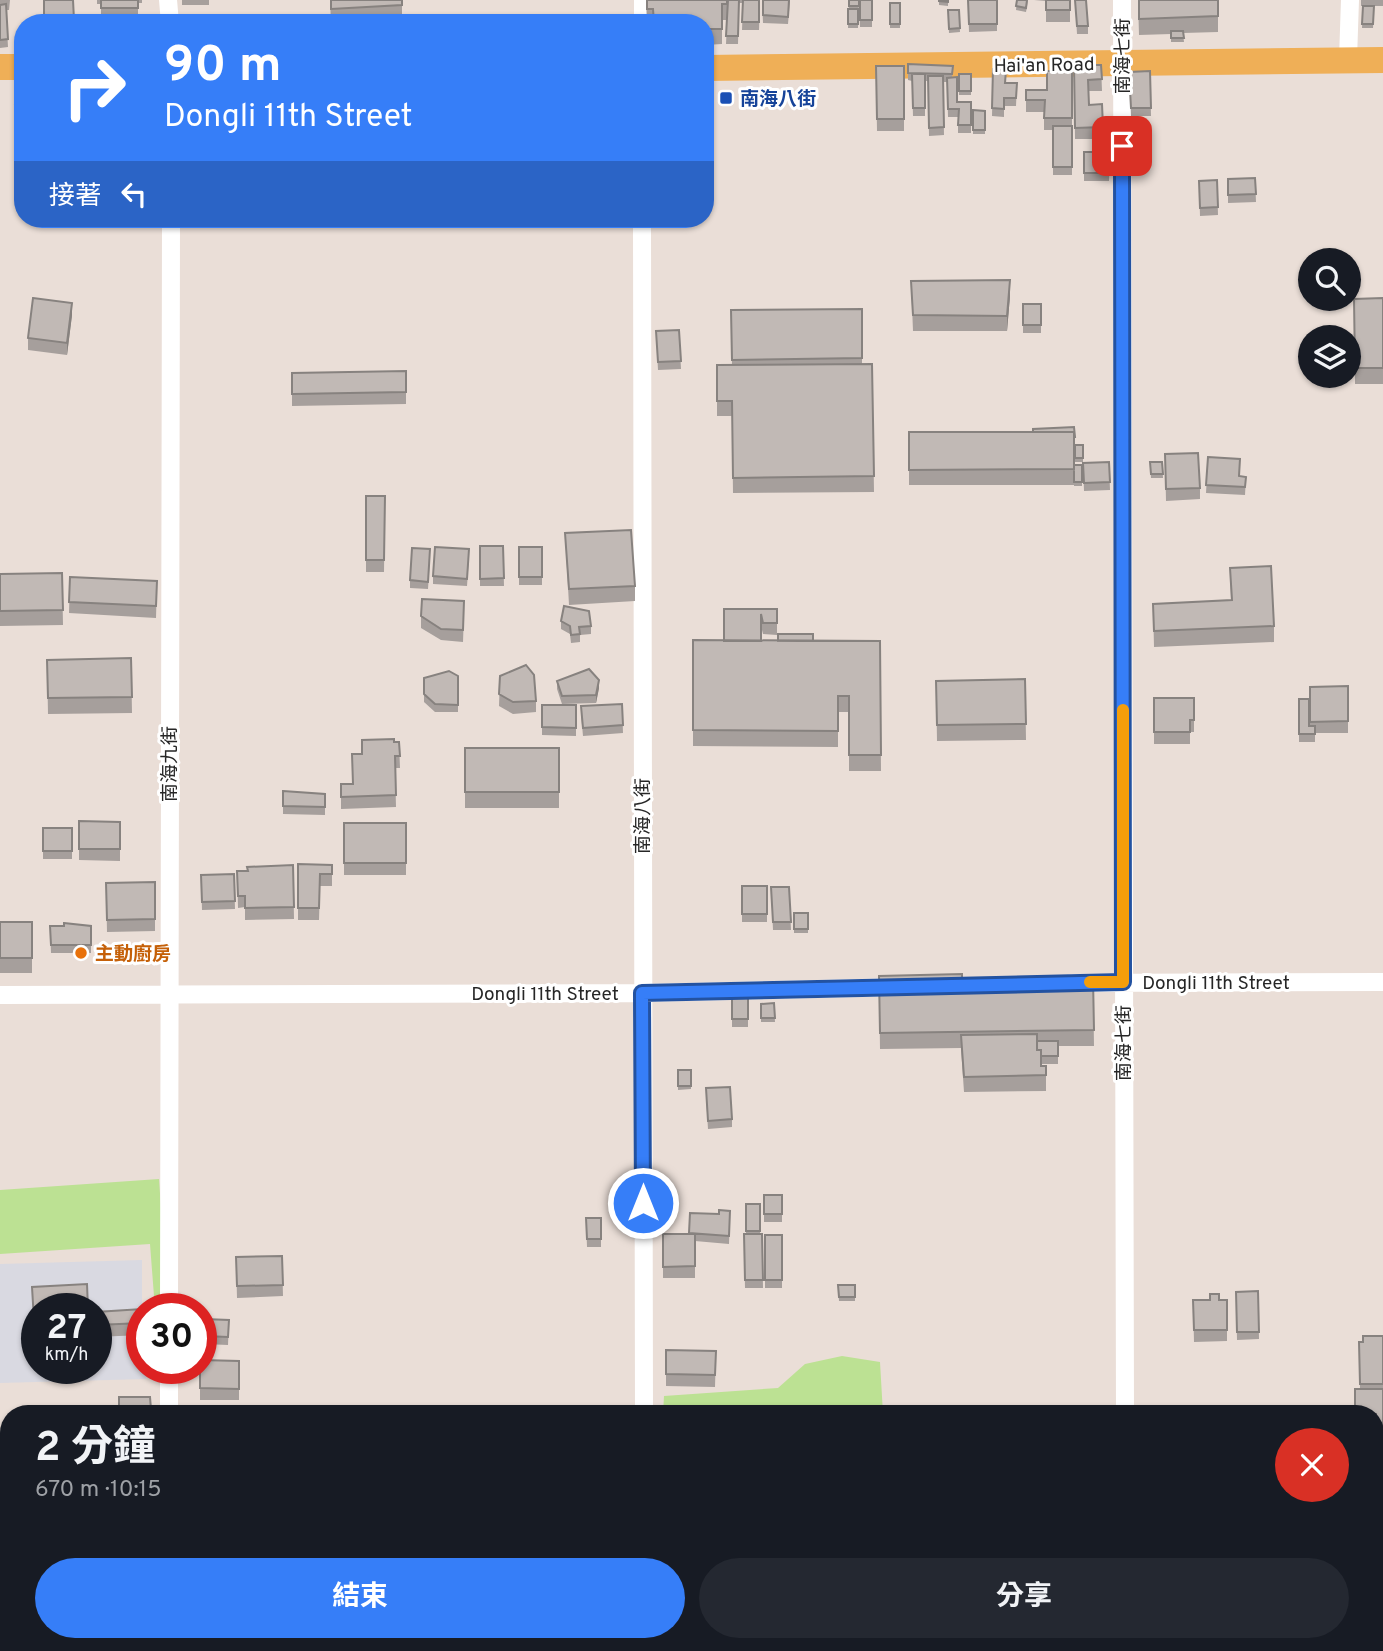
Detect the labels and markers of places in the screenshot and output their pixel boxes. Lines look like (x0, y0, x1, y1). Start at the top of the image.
place label: 南海八街 (740, 88, 816, 112)
marker: 南海八街 (718, 90, 734, 106)
pin (1092, 116, 1152, 176)
place label: 主動廚房 (95, 943, 171, 967)
marker: 主動廚房 (73, 945, 89, 961)

